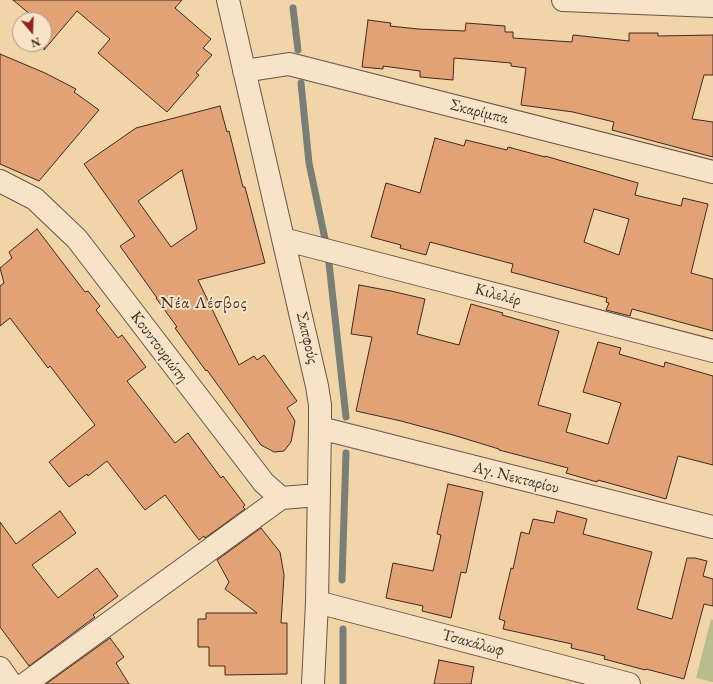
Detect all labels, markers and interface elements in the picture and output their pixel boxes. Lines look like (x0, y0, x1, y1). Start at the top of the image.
north arrow (12, 12, 52, 52)
text: N (29, 34, 42, 50)
street label: Σκαρίμπα (448, 96, 510, 128)
street label: Κιλελέρ (473, 280, 523, 310)
district label: Νέα Λέσβος (160, 293, 248, 313)
street label: Κουντουριώτη (126, 308, 192, 386)
street label: Σαπφούς (292, 310, 322, 366)
street label: Αγ. Νεκταρίου (471, 458, 561, 498)
street label: Τσακάλωφ (440, 625, 506, 661)

